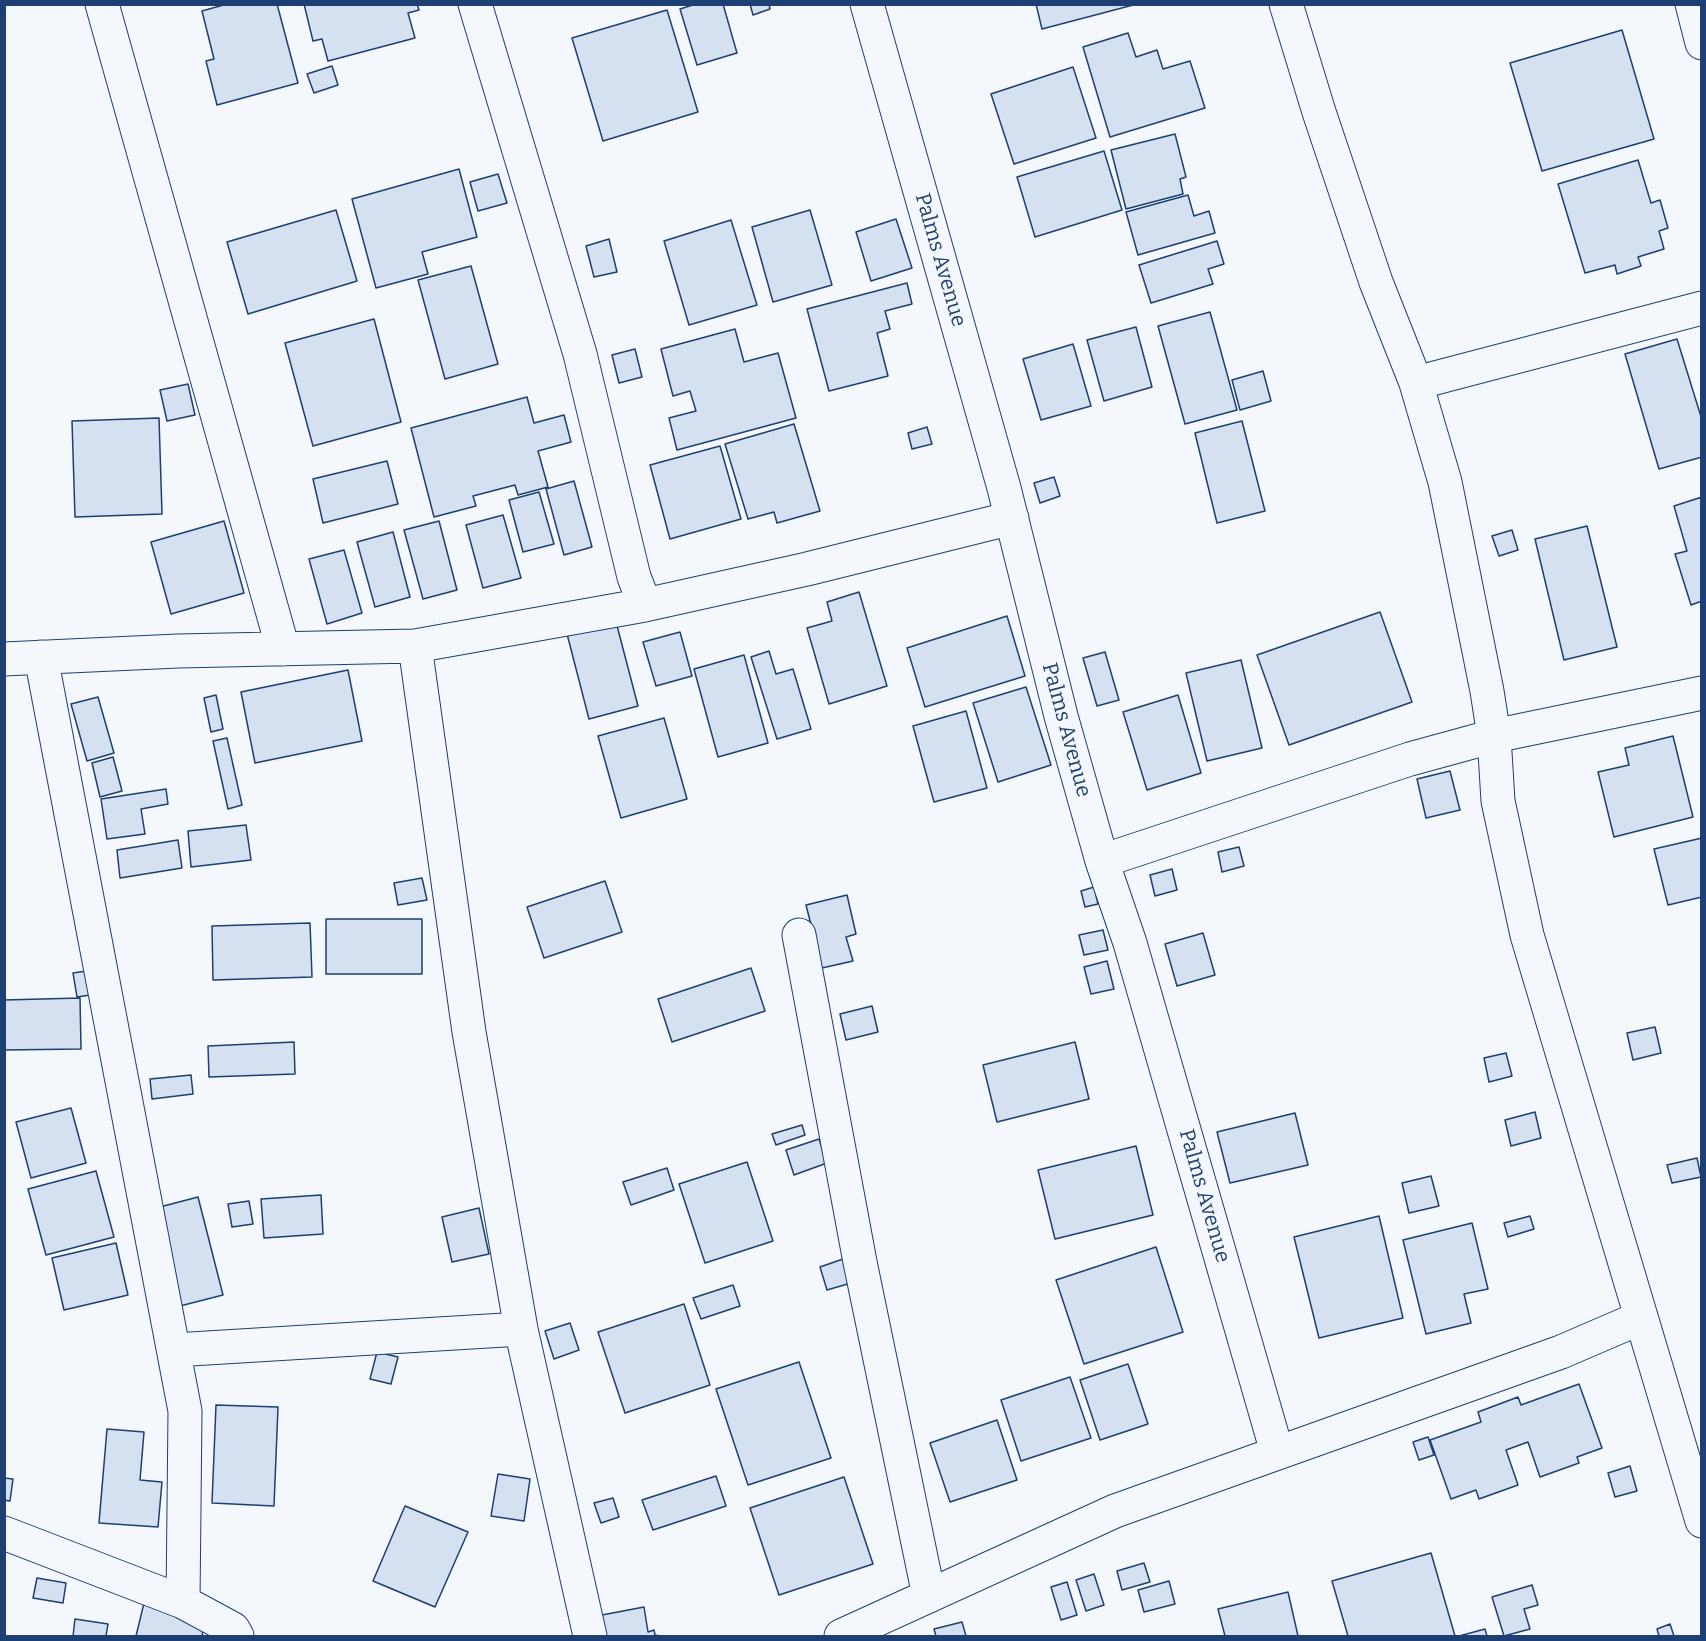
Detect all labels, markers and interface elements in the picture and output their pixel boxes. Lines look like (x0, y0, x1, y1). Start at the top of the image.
street label: Palms Avenue (909, 190, 971, 330)
street label: Palms Avenue (1036, 660, 1096, 800)
street label: Palms Avenue (1173, 1126, 1235, 1266)

